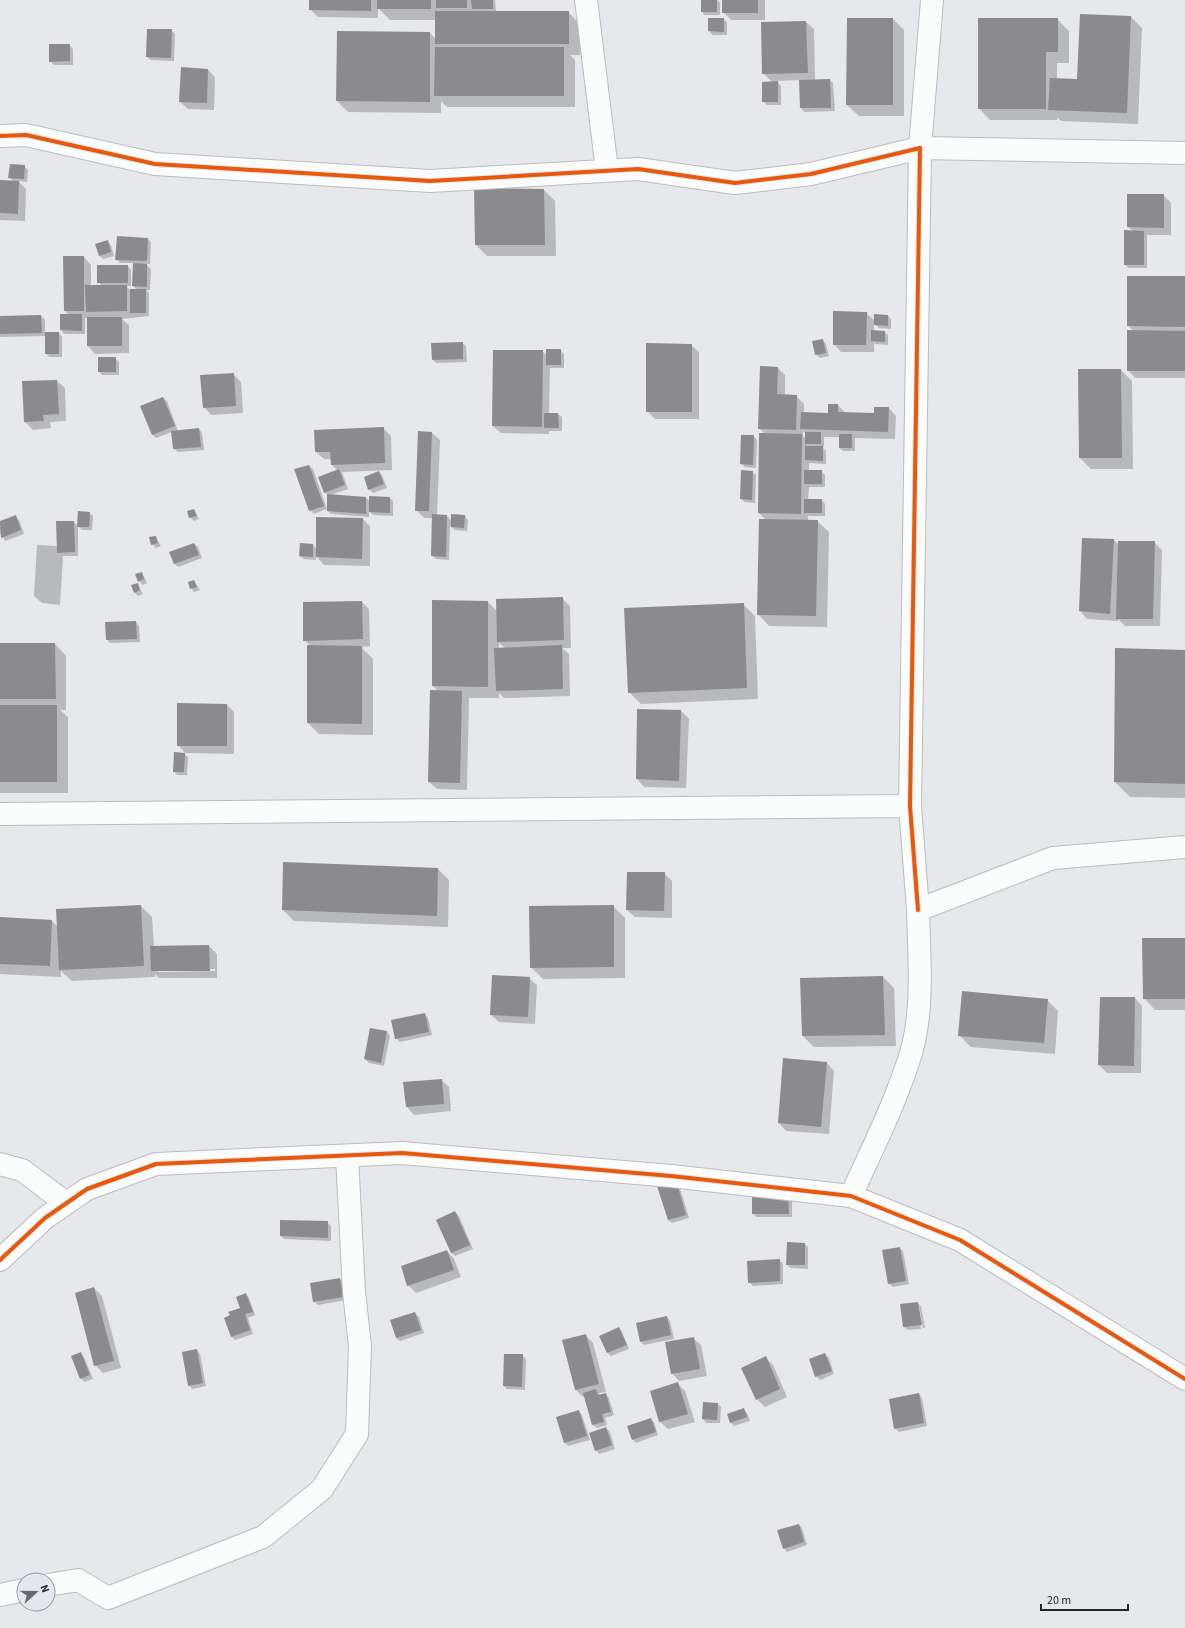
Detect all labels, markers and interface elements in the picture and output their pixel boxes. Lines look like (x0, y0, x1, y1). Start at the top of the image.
north arrow (16, 1572, 56, 1612)
text: N (37, 1582, 53, 1595)
scale bar (1041, 1586, 1128, 1612)
text: 20 m (1047, 1592, 1071, 1609)

